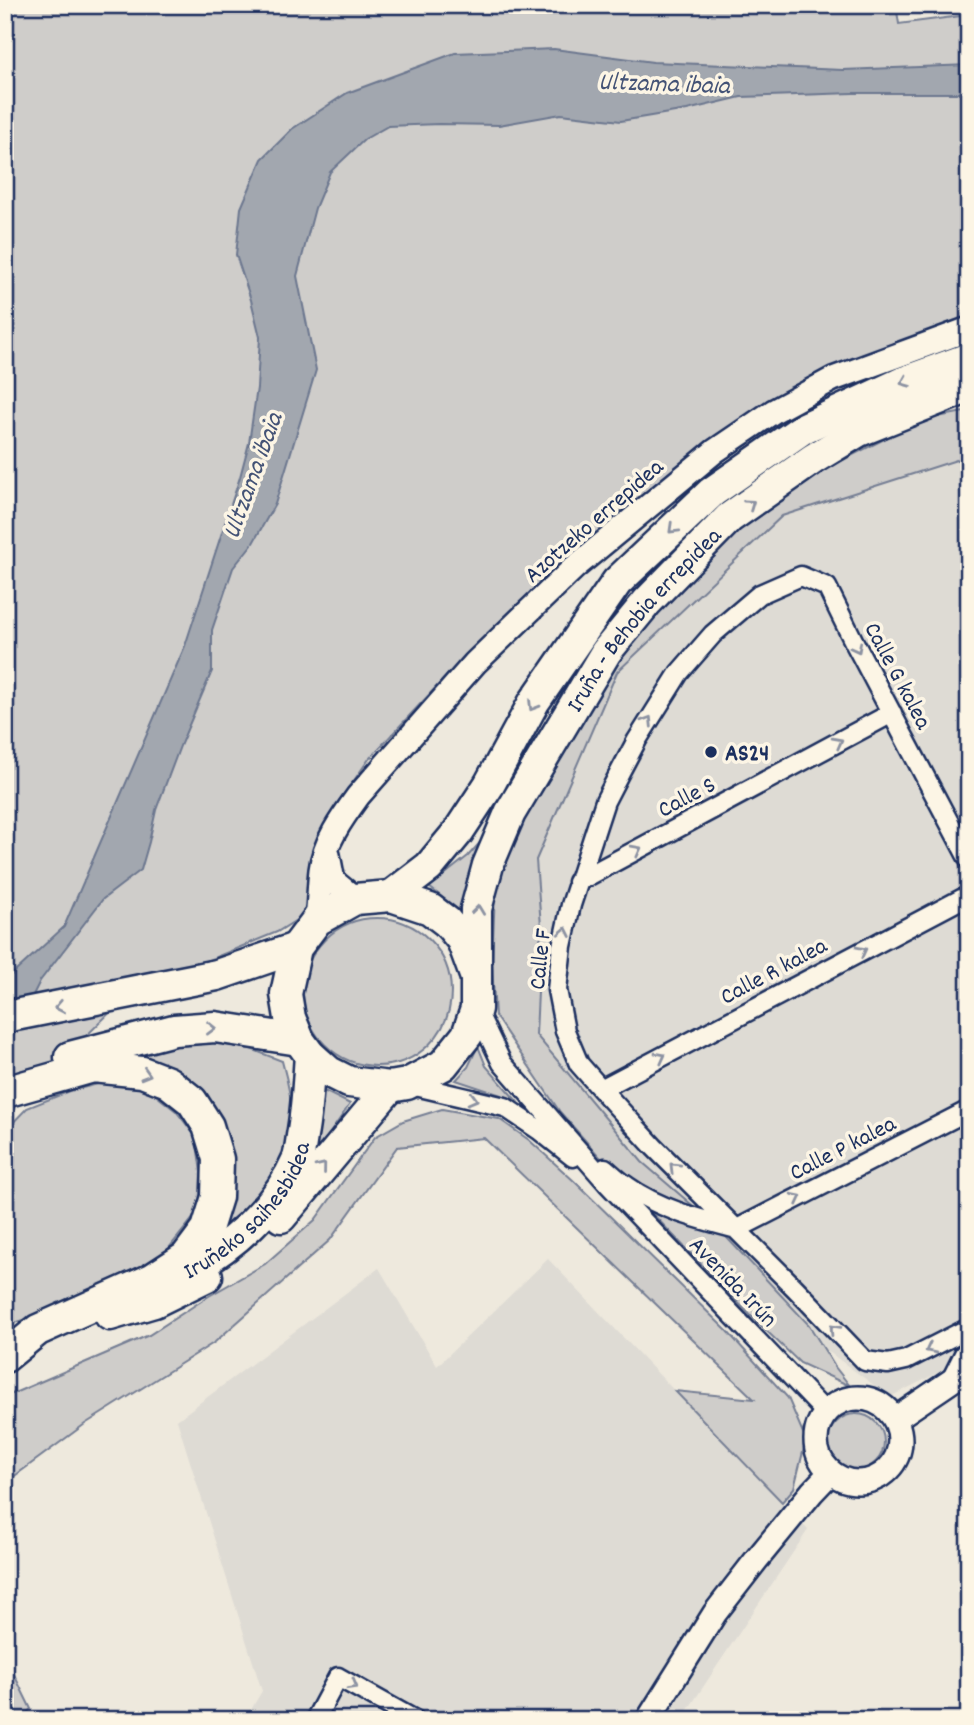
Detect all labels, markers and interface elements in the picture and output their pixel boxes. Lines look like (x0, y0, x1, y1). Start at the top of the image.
water label: Ultzama ibaia (597, 65, 732, 106)
one-way arrow (899, 374, 912, 388)
water label: Ultzama ibaia (214, 406, 295, 544)
street label: Azotzeko errepidea (518, 452, 673, 592)
one-way arrow (742, 500, 755, 512)
street label: Iruña - Behobia errepidea (560, 520, 731, 720)
one-way arrow (668, 520, 681, 533)
street label: Calle G kalea (854, 617, 939, 737)
one-way arrow (849, 641, 862, 653)
one-way arrow (528, 699, 541, 712)
one-way arrow (640, 716, 653, 729)
one-way arrow (831, 737, 843, 751)
place label: AS24 (725, 738, 769, 772)
marker: AS24 (703, 744, 719, 760)
street label: Calle S (652, 769, 722, 828)
one-way arrow (630, 845, 643, 858)
one-way arrow (470, 904, 485, 916)
one-way arrow (557, 926, 572, 938)
street label: Calle F (522, 927, 562, 992)
street label: Calle R kalea (715, 930, 834, 1015)
one-way arrow (855, 946, 868, 959)
one-way arrow (53, 998, 65, 1013)
one-way arrow (206, 1021, 217, 1036)
one-way arrow (654, 1052, 667, 1066)
one-way arrow (140, 1066, 152, 1081)
one-way arrow (467, 1091, 479, 1105)
street label: Calle P kalea (784, 1108, 903, 1191)
street label: Iruñeko saihesbidea (178, 1139, 321, 1290)
one-way arrow (314, 1162, 327, 1174)
one-way arrow (669, 1162, 682, 1175)
one-way arrow (790, 1192, 802, 1206)
street label: Avenida Irún (680, 1230, 784, 1336)
one-way arrow (829, 1324, 842, 1337)
one-way arrow (924, 1341, 937, 1354)
one-way arrow (346, 1677, 359, 1690)

